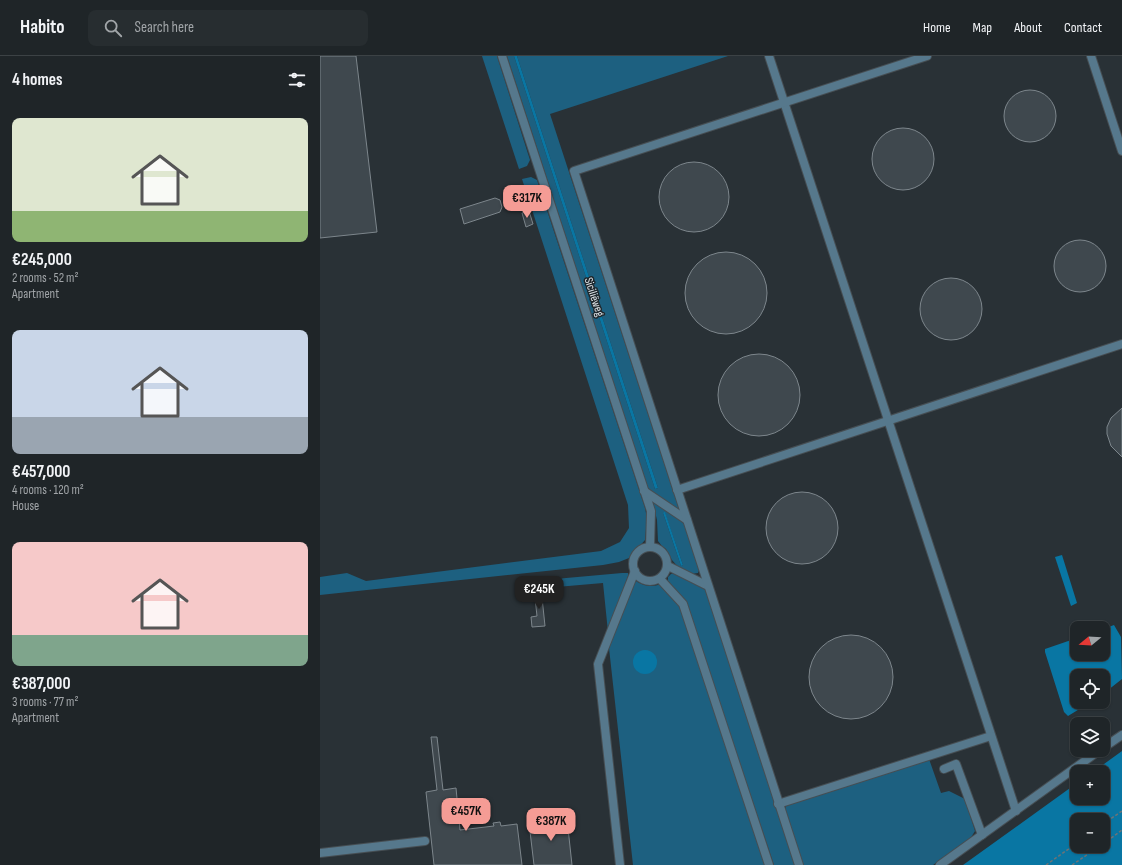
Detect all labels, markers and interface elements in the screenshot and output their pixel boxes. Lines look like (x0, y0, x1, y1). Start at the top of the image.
search box (88, 10, 368, 46)
text: Habito (20, 16, 64, 39)
icon: search (102, 17, 124, 39)
text: Search here (134, 18, 194, 37)
text: Home (923, 19, 951, 36)
text: Map (973, 19, 992, 36)
text: About (1014, 19, 1042, 36)
text: Contact (1064, 19, 1102, 36)
icon: filters (286, 69, 308, 91)
text: 4 homes (12, 70, 63, 90)
icon: home (124, 144, 196, 216)
pin: €317K (499, 185, 555, 219)
text: €317K (512, 190, 542, 206)
text: €245,000 (12, 250, 72, 270)
text: 2 rooms · 52 m² (12, 270, 79, 286)
street label: Siciliëweg (581, 276, 607, 319)
text: Apartment (12, 286, 59, 302)
icon: home (124, 356, 196, 428)
text: €457,000 (12, 462, 70, 482)
text: 4 rooms · 120 m² (12, 482, 84, 498)
text: House (12, 498, 39, 514)
icon: home (124, 568, 196, 640)
pin: €245K (511, 576, 567, 610)
text: €245K (524, 581, 554, 597)
north arrow (1070, 621, 1110, 661)
map controls (1070, 621, 1110, 853)
button: locate (1070, 669, 1110, 709)
text: €387,000 (12, 674, 70, 694)
text: 3 rooms · 77 m² (12, 694, 78, 710)
text: Apartment (12, 710, 59, 726)
button: layers (1070, 717, 1110, 757)
button: + (1070, 765, 1110, 805)
pin: €457K (438, 798, 494, 832)
text: €457K (451, 803, 481, 819)
pin: €387K (523, 808, 579, 842)
text: €387K (536, 813, 567, 829)
button: − (1070, 813, 1110, 853)

